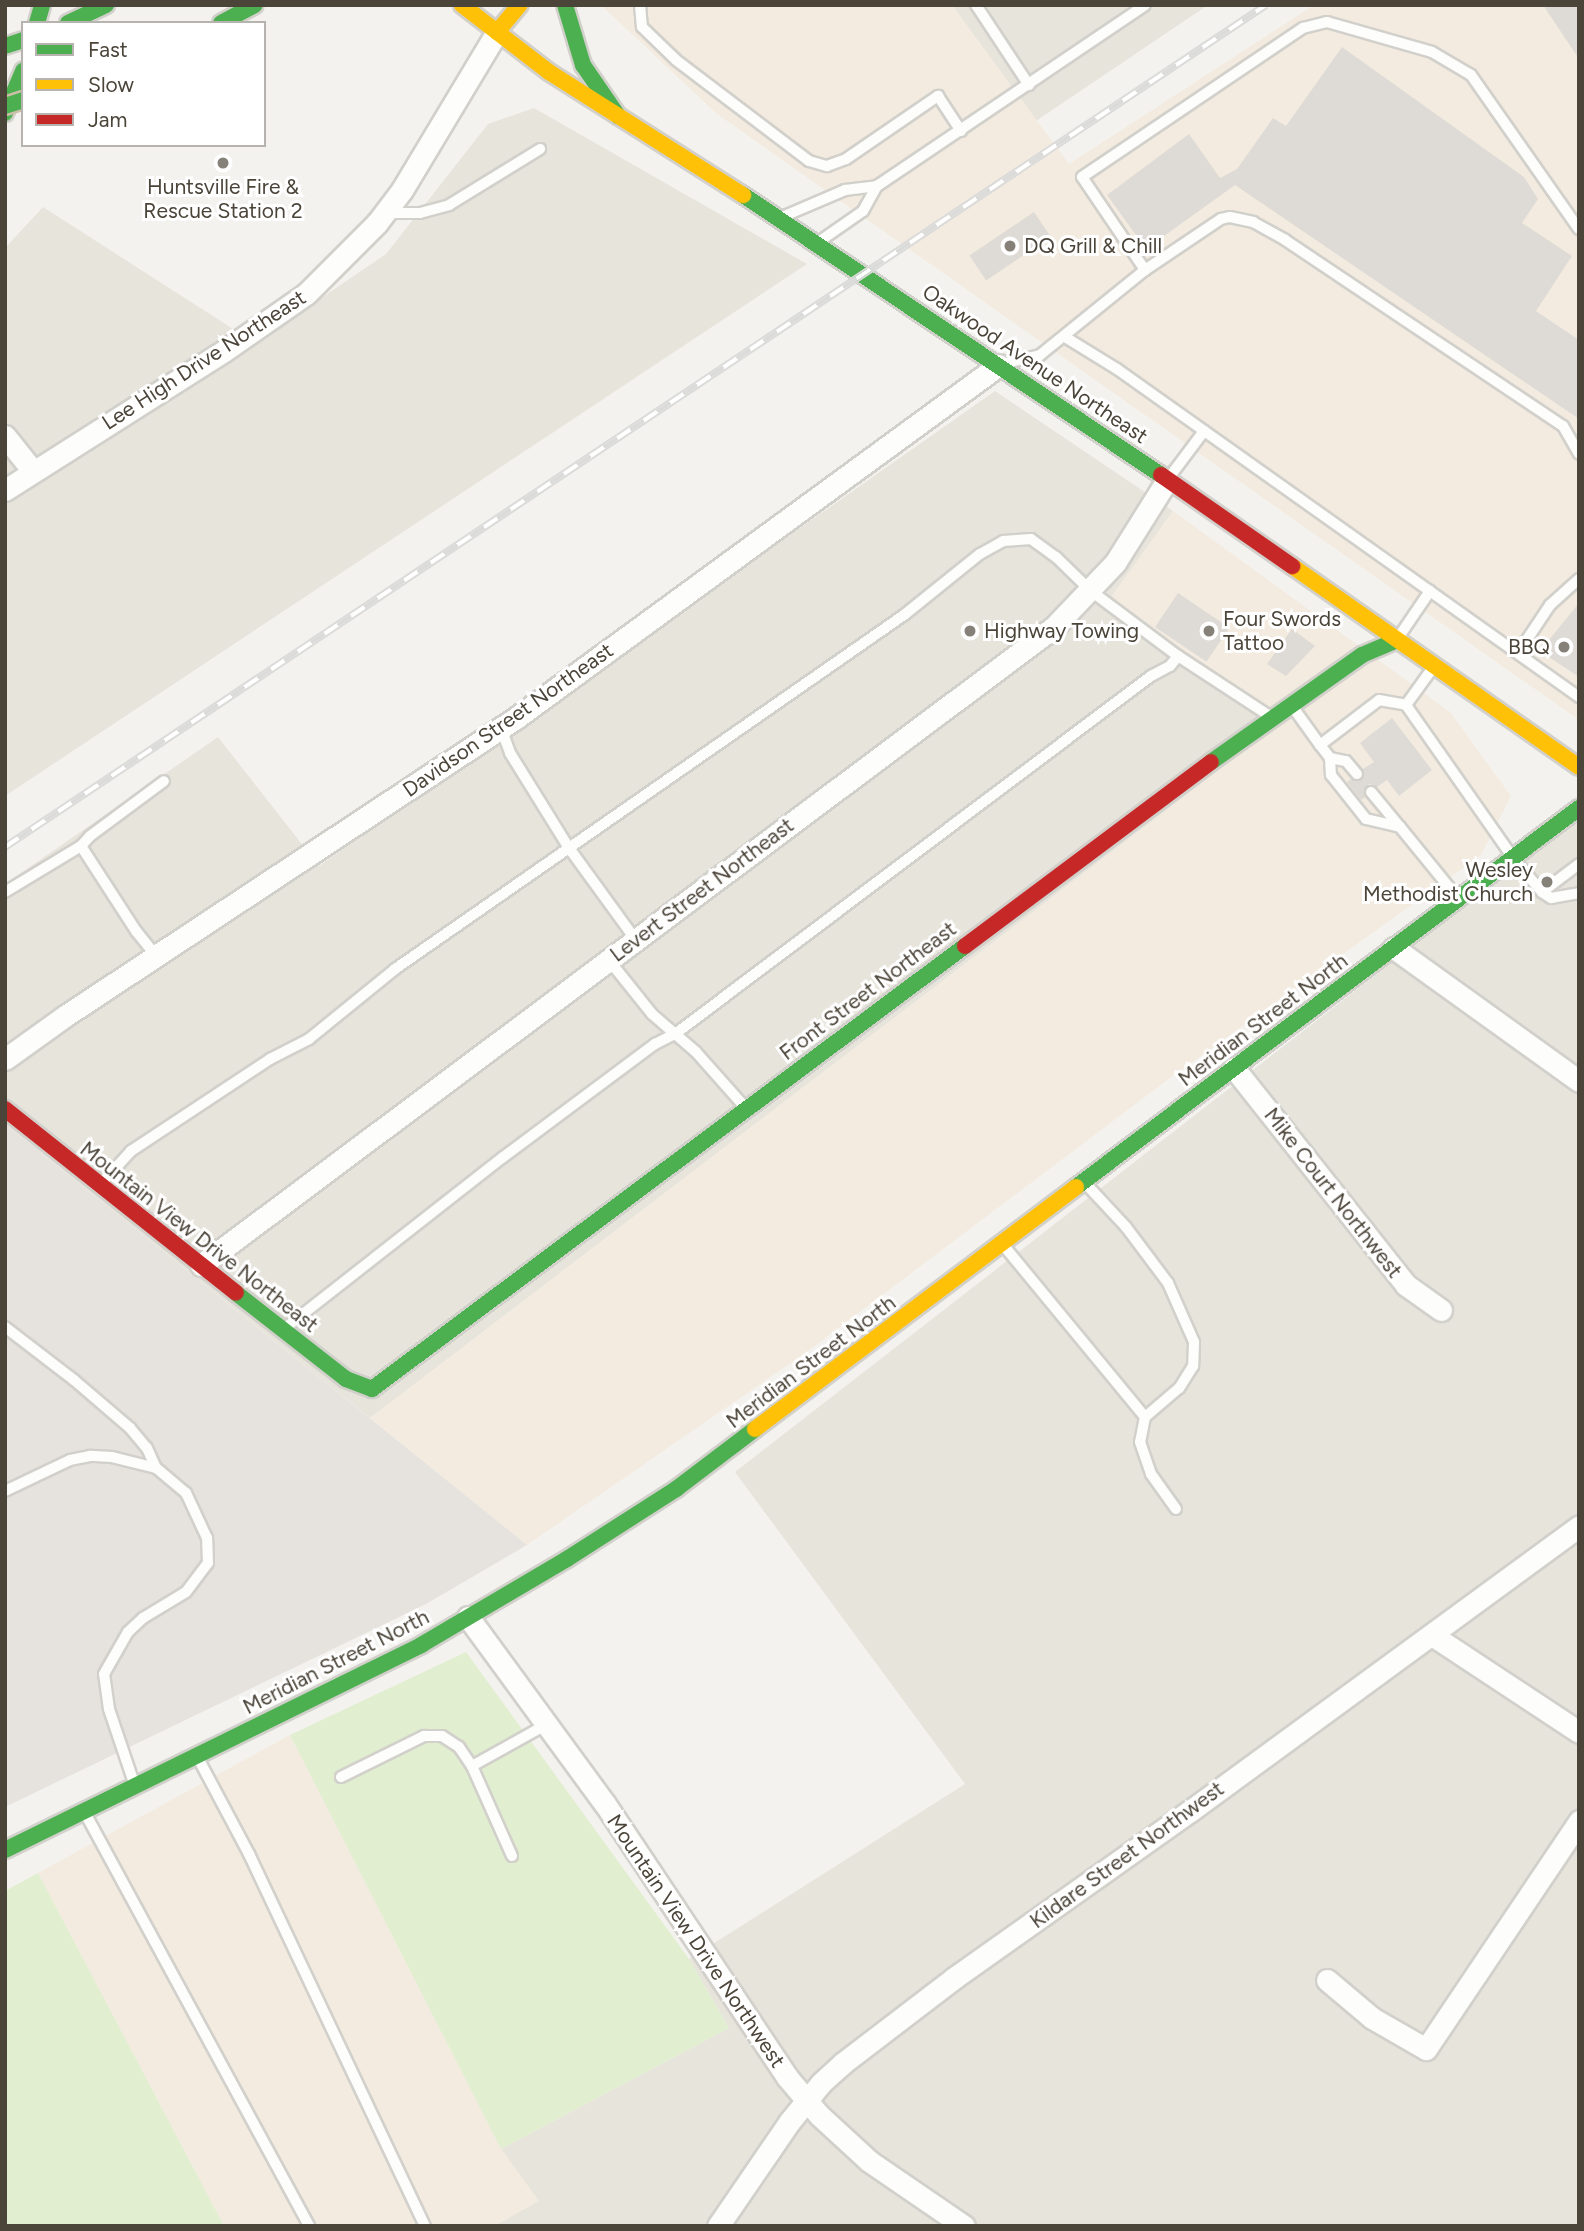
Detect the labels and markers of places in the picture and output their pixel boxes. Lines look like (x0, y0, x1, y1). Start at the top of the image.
marker: Huntsville Fire & Rescue Station 2 (215, 155, 231, 171)
place label: Huntsville Fire & Rescue Station 2 (143, 174, 303, 224)
place label: DQ Grill & Chill (1024, 233, 1162, 259)
marker: DQ Grill & Chill (1002, 238, 1018, 254)
place label: Four Swords Tattoo (1223, 606, 1341, 656)
place label: Highway Towing (984, 618, 1139, 644)
marker: Highway Towing (962, 623, 978, 639)
marker: Four Swords Tattoo (1201, 623, 1217, 639)
place label: BBQ (1508, 634, 1550, 660)
marker: BBQ (1556, 639, 1572, 655)
place label: Wesley Methodist Church (1363, 857, 1533, 907)
marker: Wesley Methodist Church (1539, 874, 1555, 890)

